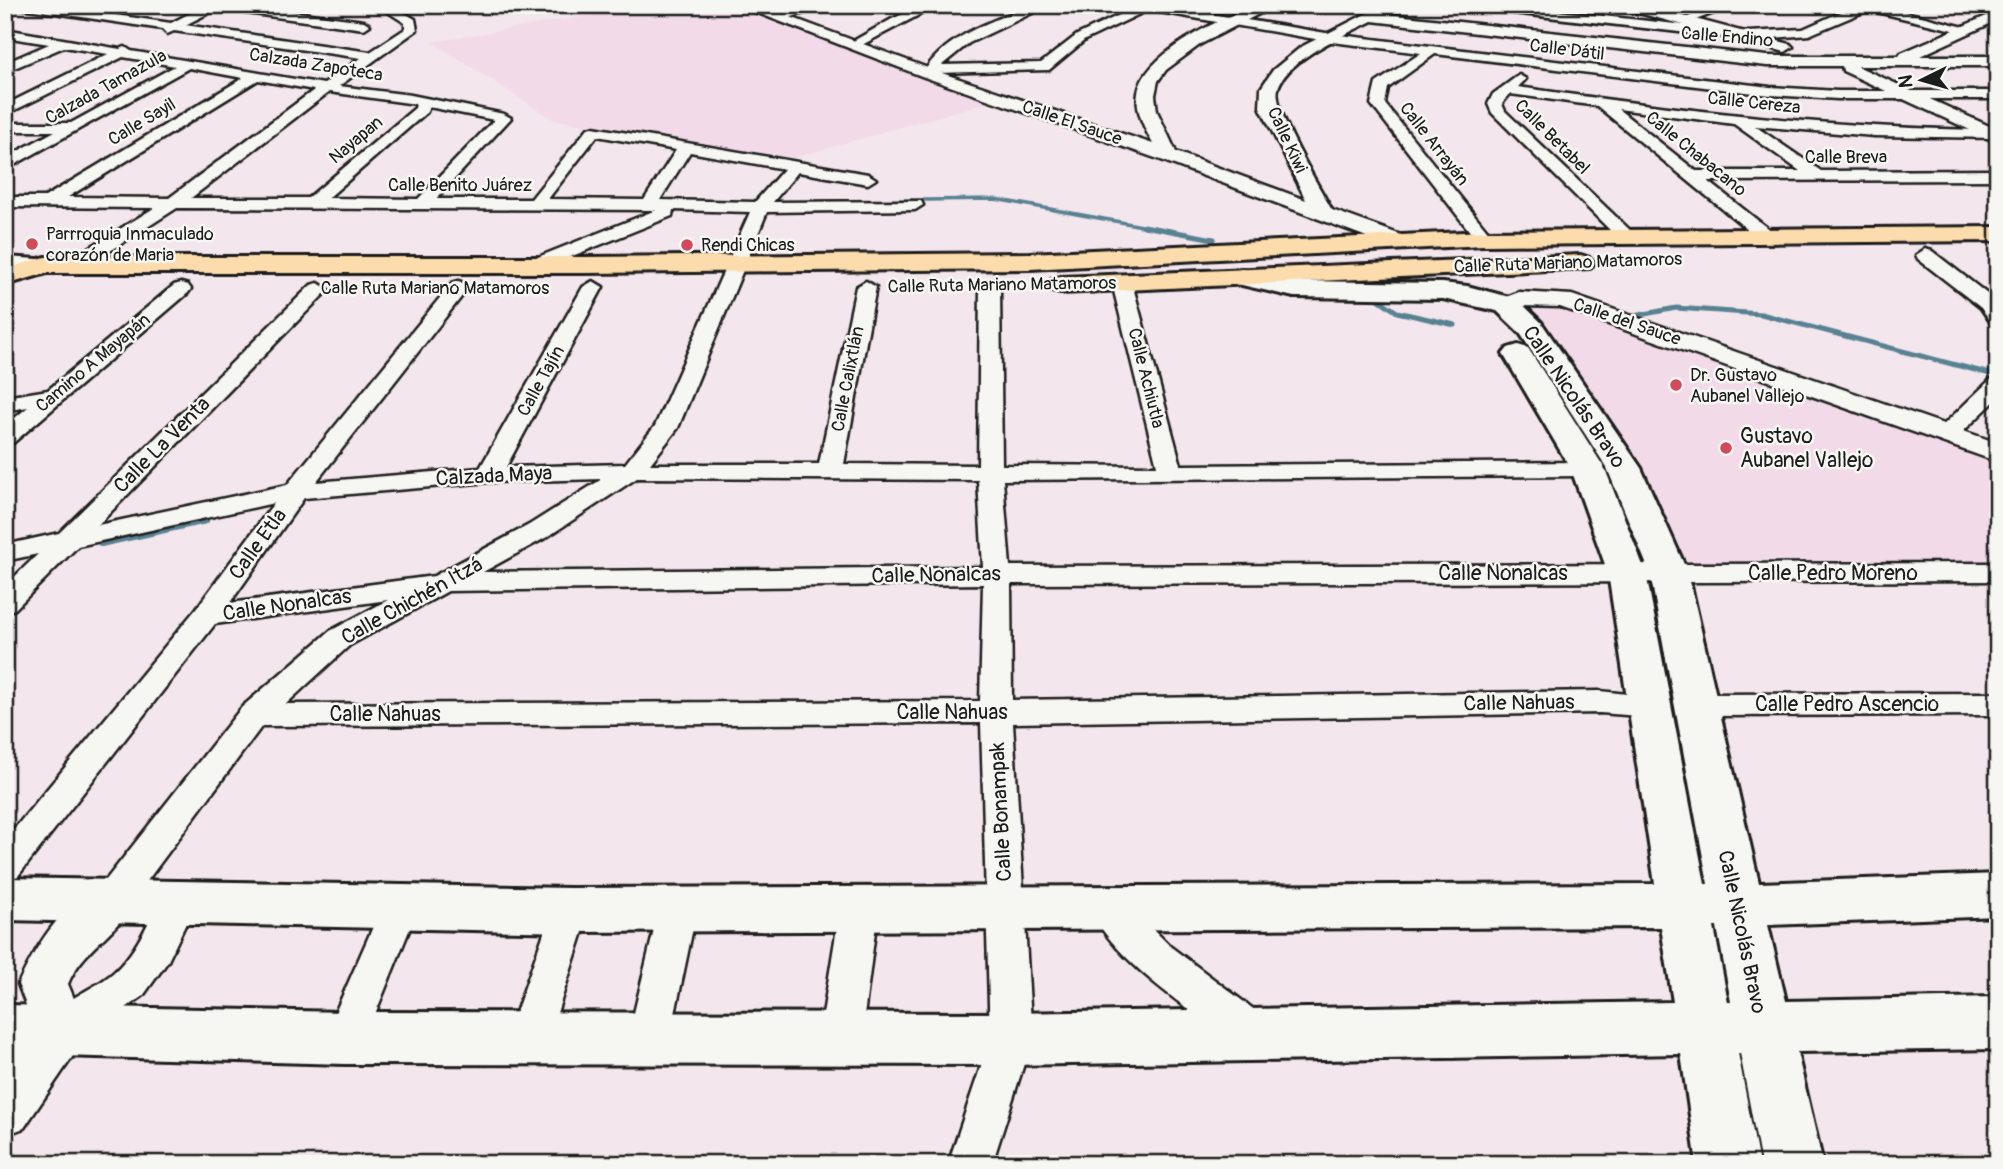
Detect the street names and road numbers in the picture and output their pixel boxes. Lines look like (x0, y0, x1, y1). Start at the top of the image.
street label: Calle Endino (1680, 22, 1774, 53)
street label: Calle Dátil (1528, 34, 1606, 66)
street label: Calzada Zapoteca (248, 43, 384, 87)
street label: Calzada Tamazula (41, 44, 171, 130)
street label: Calle Cereza (1706, 87, 1802, 119)
street label: Calle Sayil (104, 93, 180, 151)
street label: Calle Betabel (1509, 94, 1595, 180)
street label: Calle El Sauce (1019, 95, 1125, 151)
street label: Calle Arrayán (1394, 98, 1474, 190)
street label: Calle Kiwi (1262, 103, 1312, 177)
street label: Calle Chabacano (1641, 106, 1751, 202)
street label: Nayapan (324, 111, 388, 169)
street label: Calle Breva (1805, 146, 1887, 169)
street label: Calle Benito Juárez (388, 174, 532, 197)
street label: Calle Ruta Mariano Matamoros (1453, 248, 1683, 278)
street label: Calle Ruta Mariano Matamoros (888, 272, 1116, 298)
street label: Calle Ruta Mariano Matamoros (321, 277, 549, 300)
street label: Calle del Sauce (1570, 293, 1684, 351)
street label: Camino A Mayapán (31, 308, 155, 418)
street label: Calle Nicolás Bravo (1516, 321, 1632, 473)
street label: Calle Calixtlán (827, 324, 869, 434)
street label: Calle Achiutla (1122, 326, 1170, 430)
street label: Calle Tajín (512, 342, 570, 420)
street label: Calle La Venta (108, 391, 216, 499)
street label: Calzada Maya (435, 459, 553, 493)
street label: Calle Etla (223, 503, 293, 585)
street label: Calle Chichén Itzá (337, 551, 487, 651)
street label: Calle Nonalcas (871, 560, 1002, 590)
street label: Calle Nonalcas (1438, 560, 1568, 587)
street label: Calle Pedro Moreno (1748, 560, 1918, 587)
street label: Calle Nonalcas (221, 583, 354, 627)
street label: Calle Nahuas (1463, 689, 1575, 717)
street label: Calle Pedro Ascencio (1755, 691, 1939, 718)
street label: Calle Nahuas (896, 699, 1008, 726)
street label: Calle Nahuas (329, 701, 441, 728)
street label: Calle Bonampak (984, 741, 1018, 882)
street label: Calle Nicolás Bravo (1712, 848, 1772, 1016)

